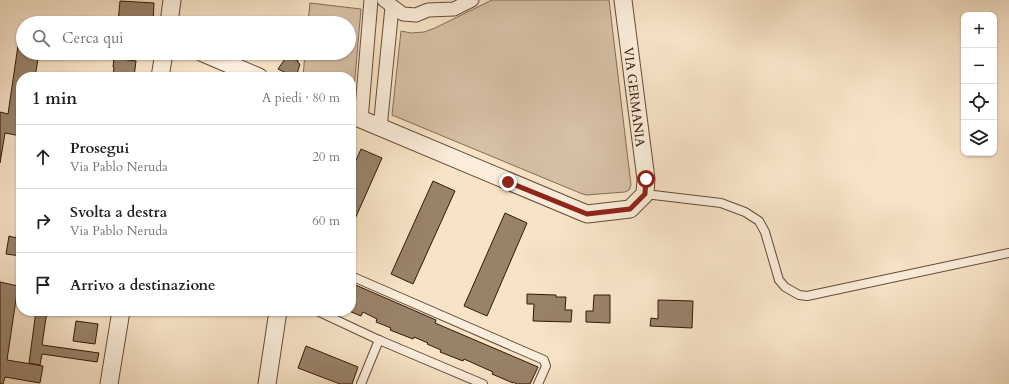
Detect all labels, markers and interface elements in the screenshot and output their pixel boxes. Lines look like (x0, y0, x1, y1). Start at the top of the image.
map controls (961, 12, 997, 156)
button: + (961, 12, 997, 48)
search box (16, 16, 356, 60)
icon: search (30, 27, 52, 49)
text: Cerca qui (62, 28, 124, 48)
street label: VIA GERMANIA (619, 46, 649, 149)
button: − (961, 48, 997, 84)
button: locate (961, 84, 997, 120)
text: 1 min (32, 87, 77, 110)
text: A piedi · 80 m (262, 89, 340, 107)
button: layers (961, 120, 997, 156)
text: Prosegui (70, 138, 129, 158)
icon: ahead (32, 146, 54, 168)
text: 20 m (312, 148, 340, 166)
text: Via Pablo Neruda (70, 158, 168, 176)
route start (637, 170, 655, 188)
route end (499, 173, 517, 191)
text: Svolta a destra (70, 202, 167, 222)
icon: right (32, 210, 54, 232)
text: 60 m (312, 212, 340, 230)
text: Via Pablo Neruda (70, 222, 168, 240)
icon: arrive (32, 274, 54, 296)
text: Arrivo a destinazione (70, 275, 216, 295)

